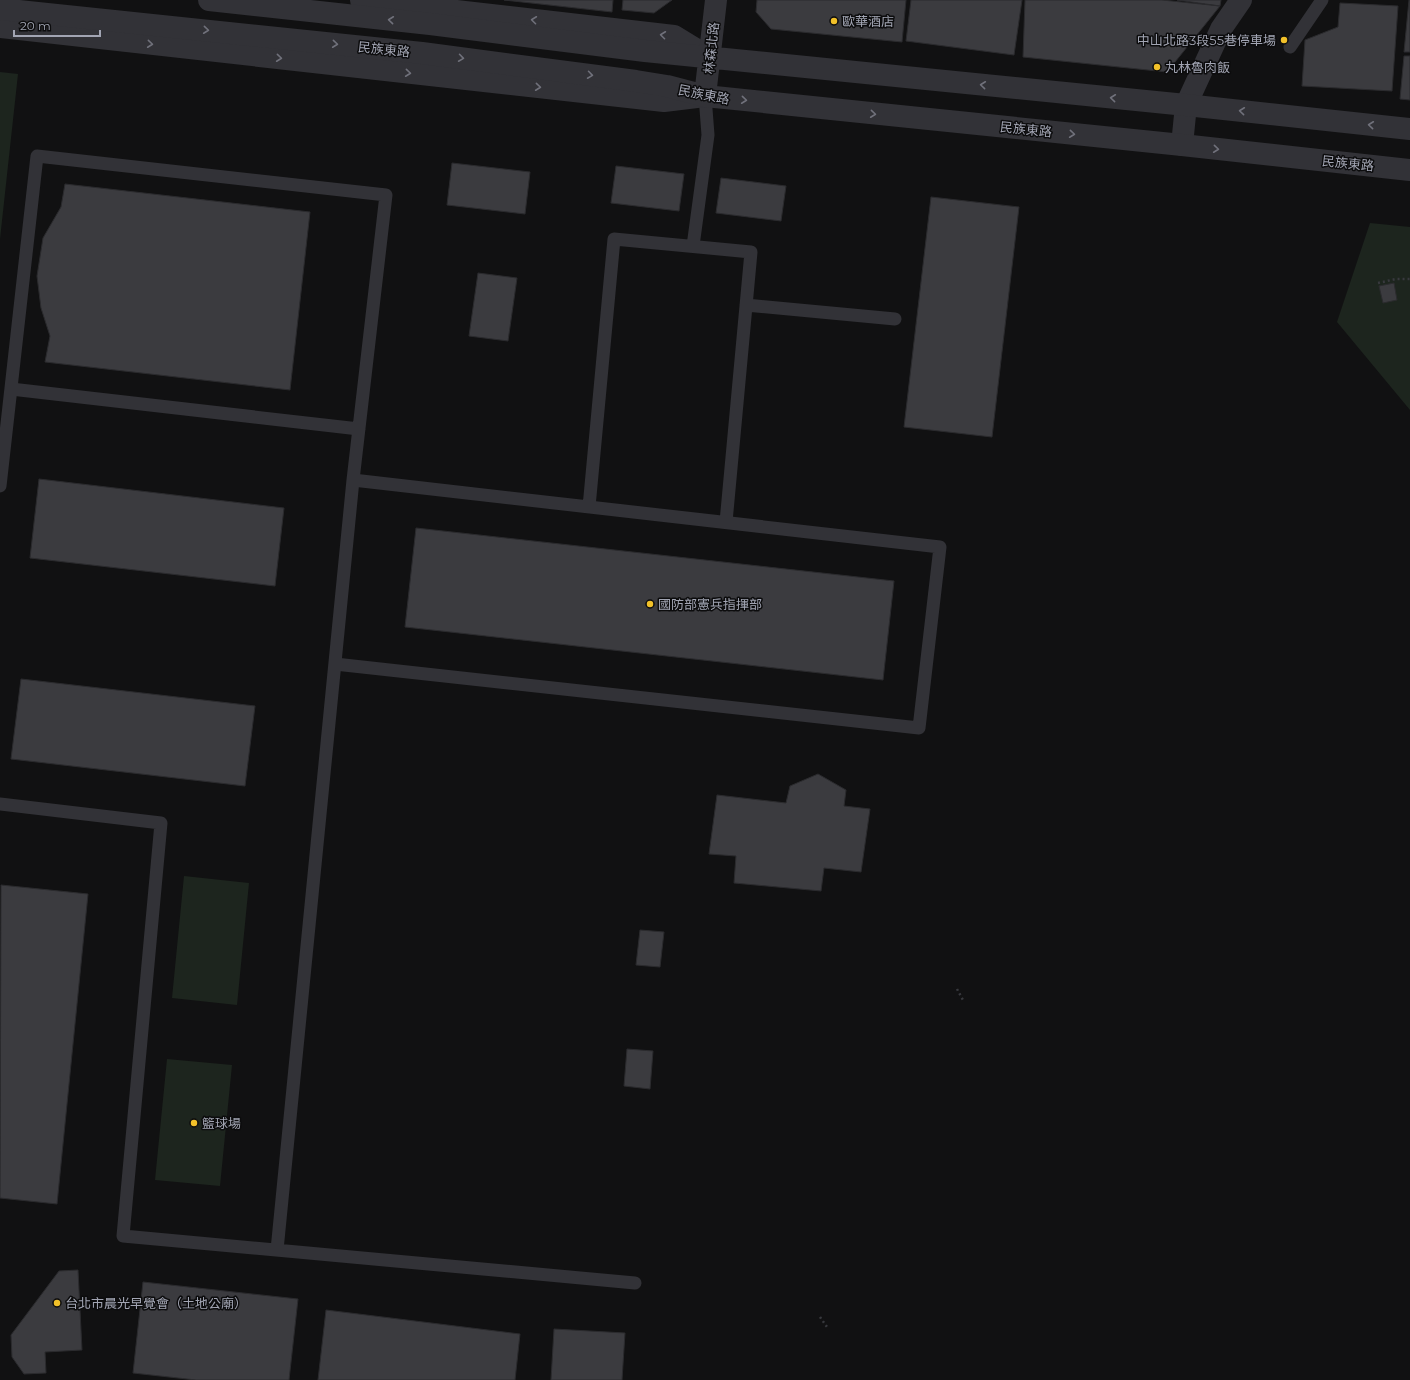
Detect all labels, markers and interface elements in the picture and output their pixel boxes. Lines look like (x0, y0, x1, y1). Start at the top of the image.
scale bar (14, 12, 100, 38)
place label: 歐華酒店 (842, 13, 894, 29)
one-way arrow (388, 16, 394, 25)
one-way arrow (531, 16, 537, 25)
marker: 歐華酒店 (829, 16, 839, 26)
text: 20 m (20, 18, 51, 33)
street label: 林森北路 (700, 21, 722, 75)
one-way arrow (203, 26, 209, 35)
one-way arrow (660, 31, 666, 40)
place label: 中山北路3段55巷停車場 (1137, 32, 1276, 48)
marker: 中山北路3段55巷停車場 (1279, 35, 1289, 45)
street label: 民族東路 (357, 38, 411, 60)
one-way arrow (147, 39, 153, 48)
one-way arrow (332, 39, 338, 48)
one-way arrow (276, 53, 282, 62)
one-way arrow (458, 53, 464, 62)
place label: 丸林魯肉飯 (1165, 59, 1230, 75)
marker: 丸林魯肉飯 (1152, 62, 1162, 72)
one-way arrow (405, 68, 412, 77)
one-way arrow (587, 70, 593, 79)
one-way arrow (980, 80, 986, 89)
street label: 民族東路 (677, 81, 731, 107)
one-way arrow (535, 82, 541, 91)
one-way arrow (1110, 93, 1116, 102)
one-way arrow (741, 96, 747, 105)
one-way arrow (1239, 107, 1245, 116)
one-way arrow (870, 109, 877, 118)
street label: 民族東路 (999, 118, 1053, 140)
one-way arrow (1368, 121, 1374, 130)
one-way arrow (1069, 129, 1075, 138)
one-way arrow (1213, 144, 1219, 153)
street label: 民族東路 (1321, 152, 1375, 174)
place label: 國防部憲兵指揮部 (658, 596, 762, 612)
marker: 國防部憲兵指揮部 (645, 599, 655, 609)
place label: 籃球場 (202, 1115, 241, 1131)
marker: 籃球場 (189, 1118, 199, 1128)
place label: 台北市晨光早覺會（土地公廟） (65, 1295, 247, 1311)
marker: 台北市晨光早覺會（土地公廟） (52, 1298, 62, 1308)

